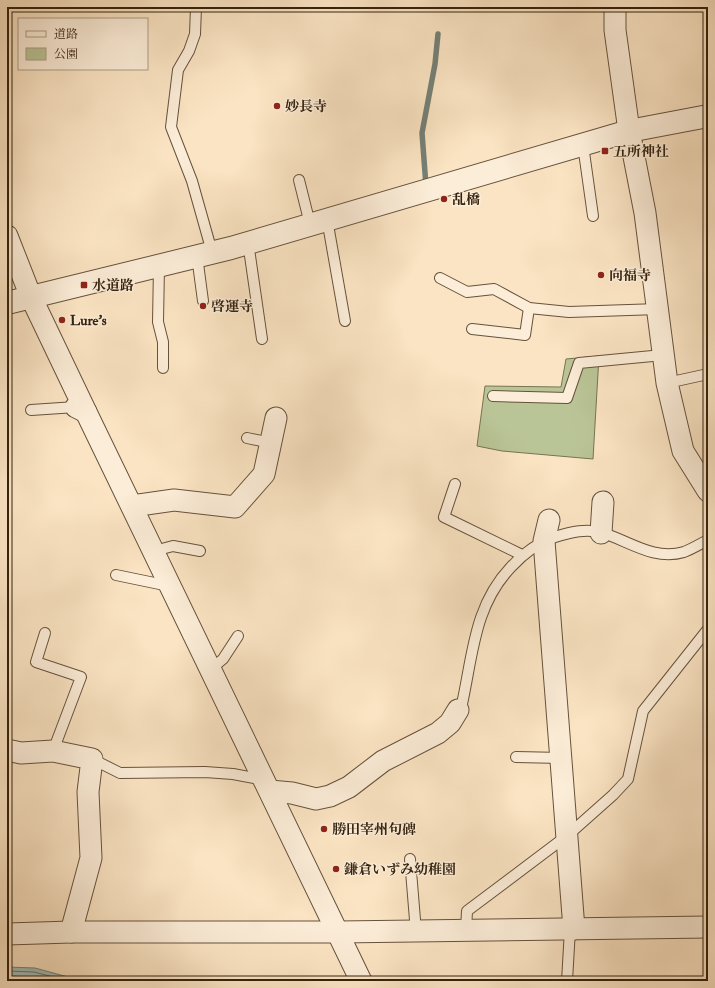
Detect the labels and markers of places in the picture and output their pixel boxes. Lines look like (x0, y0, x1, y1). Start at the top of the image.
place label: 妙長寺 (285, 98, 327, 115)
marker: 妙長寺 (272, 101, 282, 111)
place label: 五所神社 (613, 143, 669, 160)
marker: 五所神社 (600, 146, 610, 156)
place label: 乱橋 (452, 191, 480, 208)
marker: 乱橋 (439, 194, 449, 204)
place label: 向福寺 (609, 267, 651, 284)
marker: 向福寺 (596, 270, 606, 280)
place label: 水道路 (92, 277, 134, 294)
marker: 水道路 (79, 280, 89, 290)
place label: 啓運寺 (211, 298, 253, 315)
marker: 啓運寺 (198, 301, 208, 311)
place label: Lure's (70, 312, 107, 329)
marker: Lure's (57, 315, 67, 325)
place label: 勝田宰州句碑 (332, 821, 416, 838)
marker: 勝田宰州句碑 (319, 824, 329, 834)
place label: 鎌倉いずみ幼稚園 (344, 861, 456, 878)
marker: 鎌倉いずみ幼稚園 (331, 864, 341, 874)

